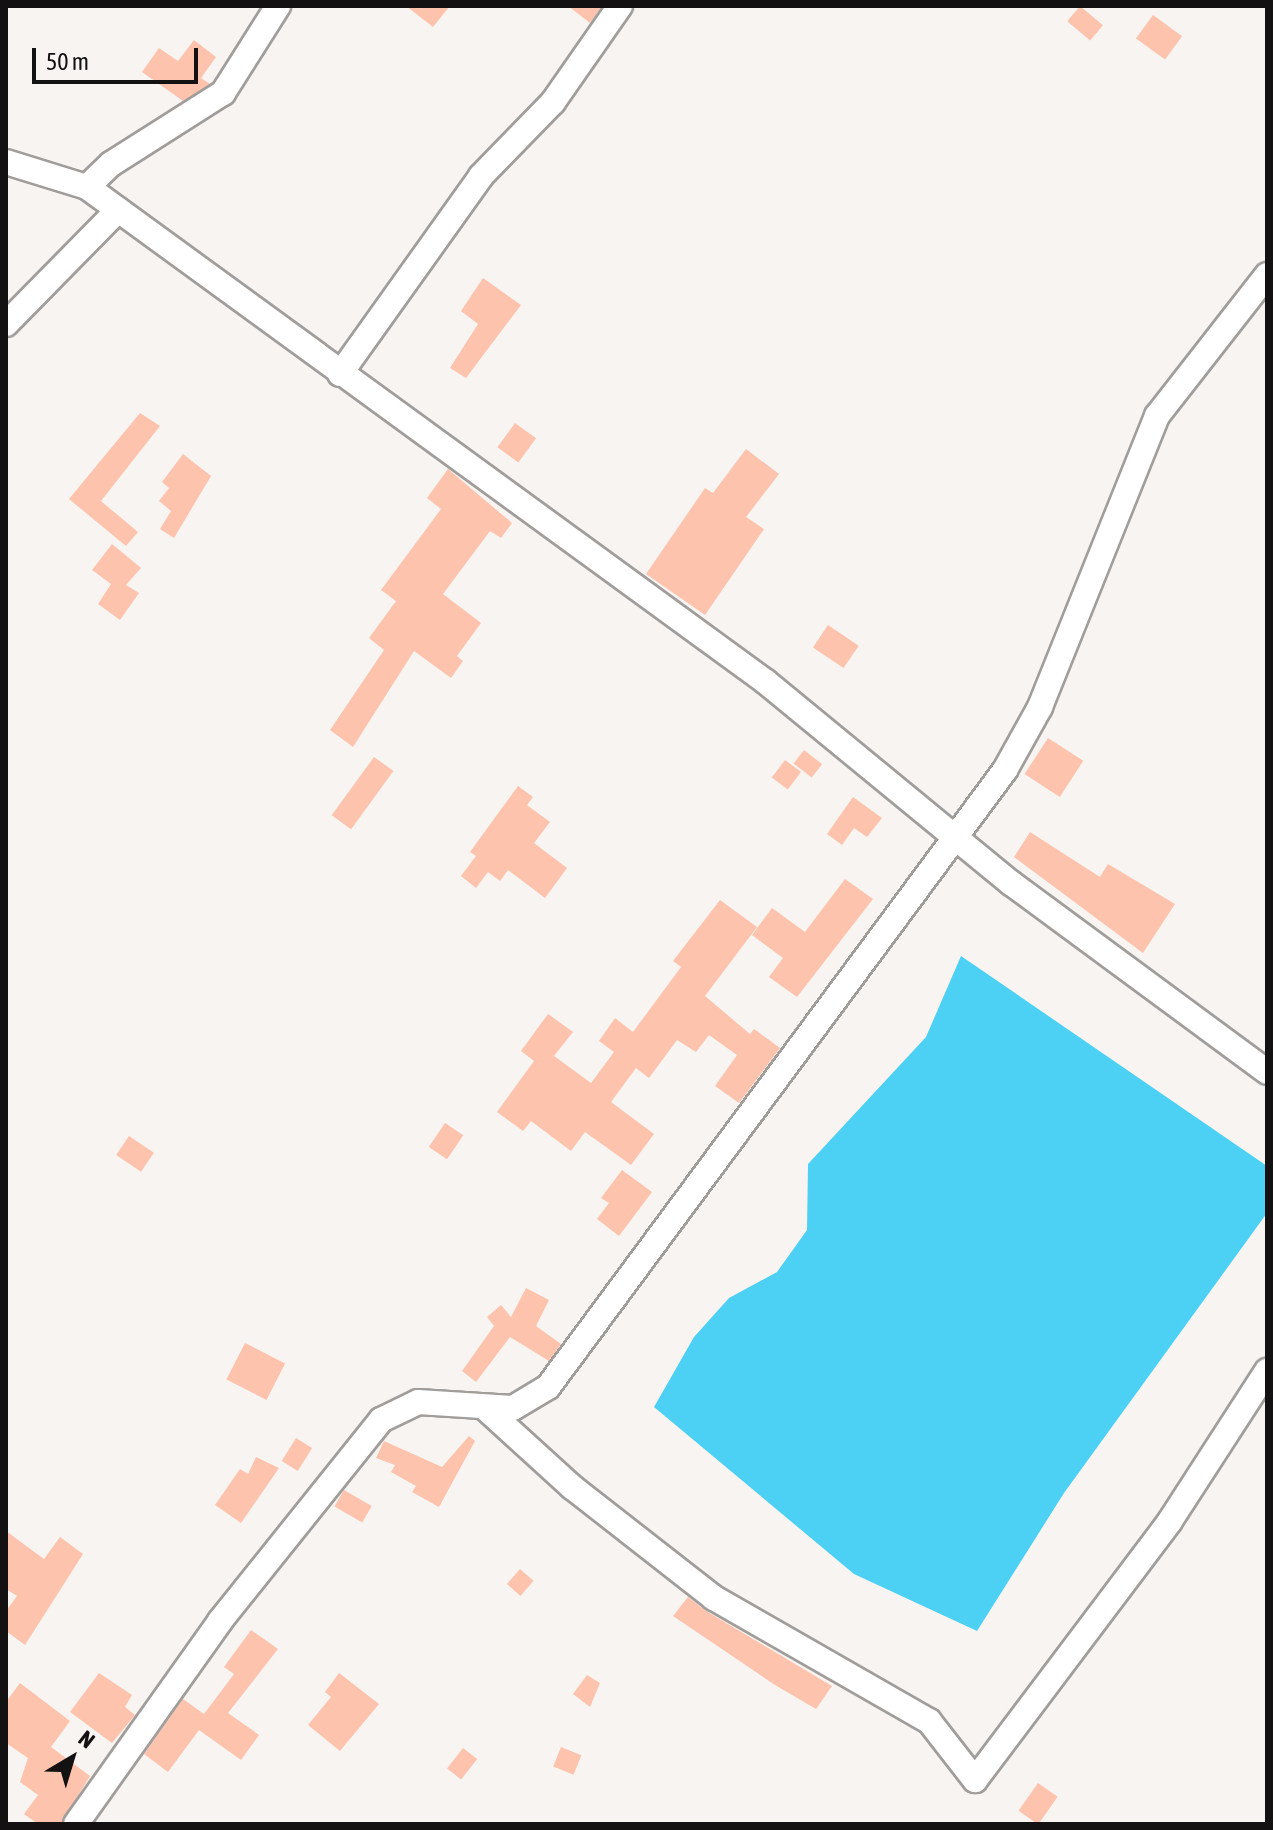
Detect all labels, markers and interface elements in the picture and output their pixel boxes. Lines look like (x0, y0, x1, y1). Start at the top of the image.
scale bar (36, 32, 202, 82)
text: 50 m (46, 48, 89, 75)
north arrow (32, 1718, 112, 1798)
text: N (74, 1725, 100, 1753)

